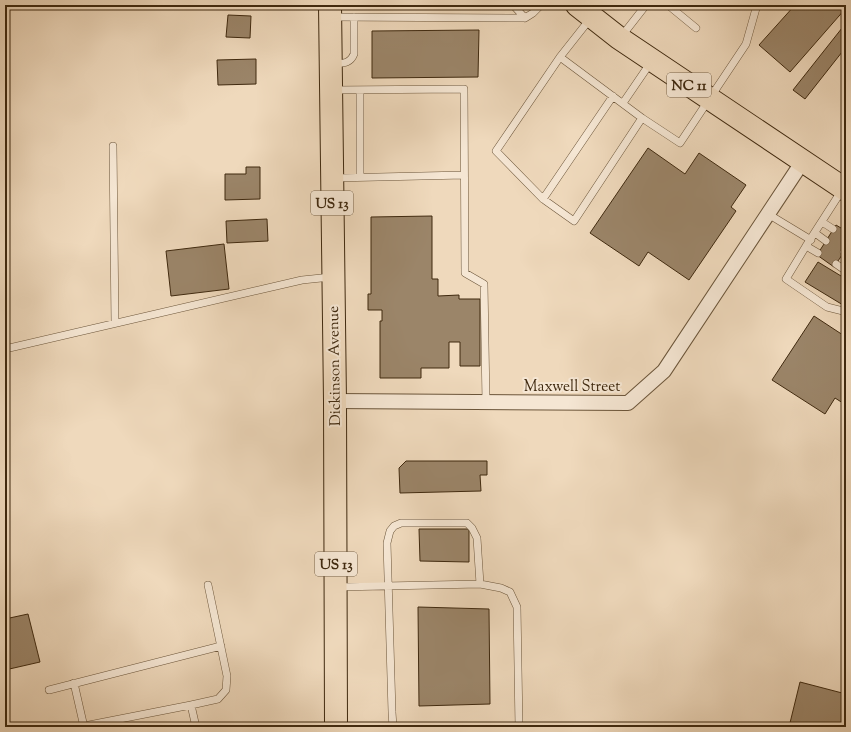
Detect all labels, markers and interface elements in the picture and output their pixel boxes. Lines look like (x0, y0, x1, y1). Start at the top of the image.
road number: NC 11 (667, 73, 711, 97)
road number: US 13 (311, 191, 353, 215)
street label: Dickinson Avenue (324, 306, 347, 426)
street label: Maxwell Street (524, 377, 620, 398)
road number: US 13 (315, 552, 357, 576)

